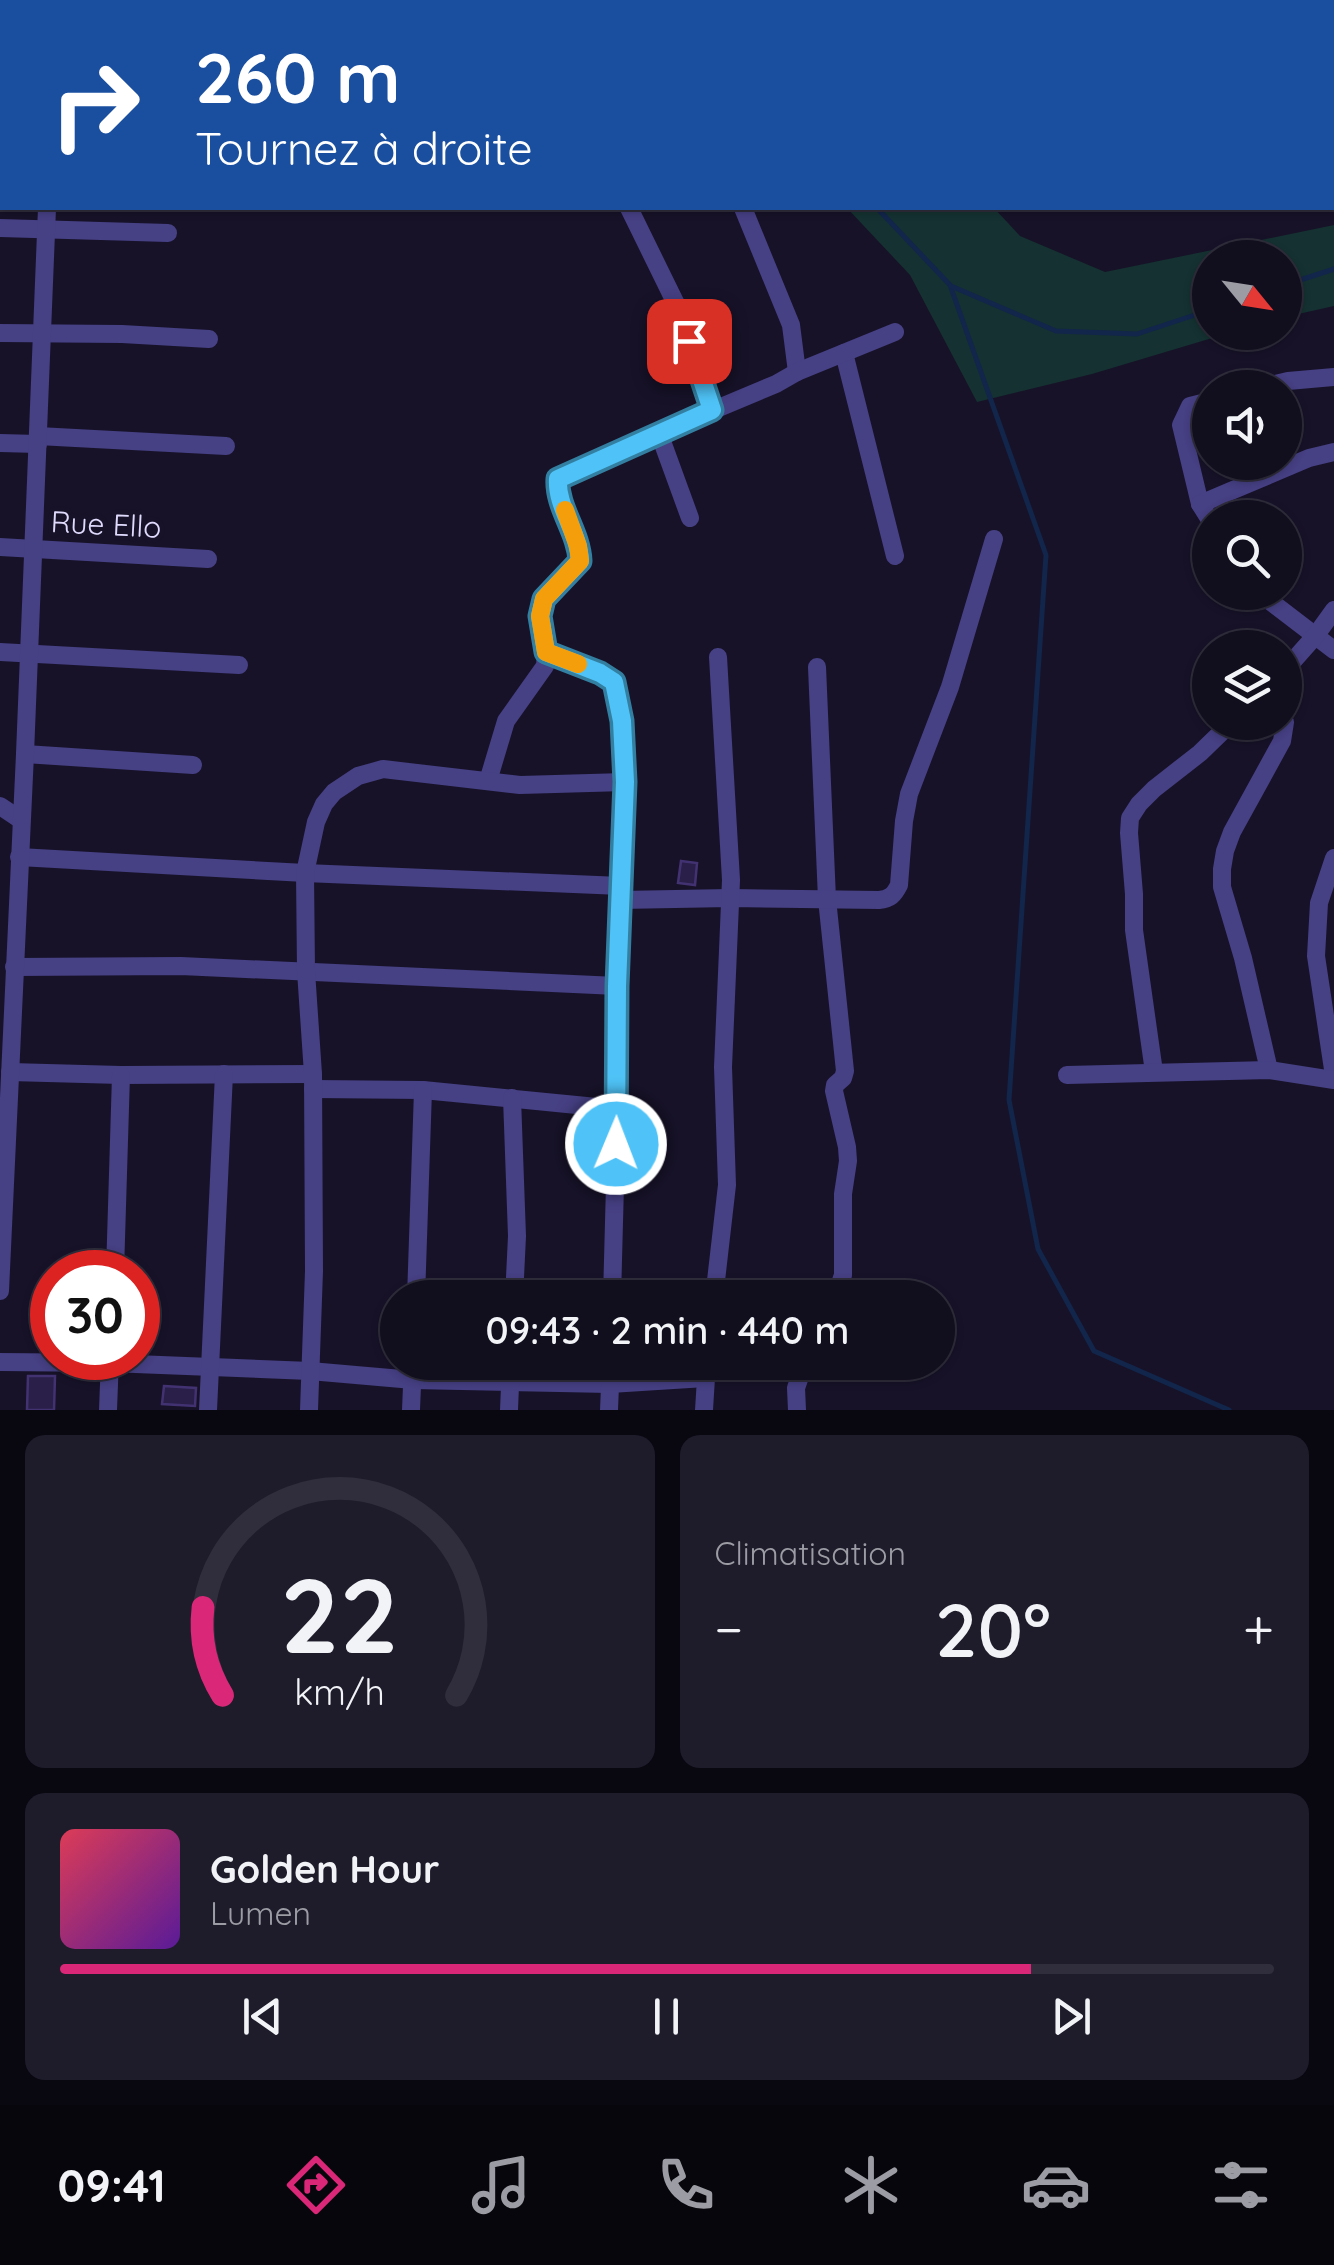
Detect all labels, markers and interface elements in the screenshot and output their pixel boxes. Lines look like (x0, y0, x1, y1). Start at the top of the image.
text: 260 m (195, 33, 401, 121)
icon: right (30, 40, 160, 170)
text: Tournez à droite (195, 120, 533, 176)
north arrow (1192, 240, 1302, 350)
map controls (1192, 240, 1302, 740)
pin (647, 299, 732, 384)
icon: arrive (662, 314, 717, 369)
button: sound (1192, 370, 1302, 480)
button: search (1192, 500, 1302, 610)
street label: Rue Ello (50, 502, 162, 546)
button: layers (1192, 630, 1302, 740)
position arrow (564, 1092, 668, 1196)
speed limit sign: 30 (30, 1250, 160, 1380)
text: 09:43 · 2 min · 440 m (486, 1306, 849, 1354)
text: Climatisation (715, 1533, 906, 1573)
text: 22 (281, 1549, 399, 1679)
text: 20° (935, 1582, 1051, 1676)
text: − (715, 1594, 743, 1663)
text: + (1243, 1594, 1274, 1663)
text: km/h (294, 1669, 385, 1714)
text: Golden Hour (210, 1845, 439, 1893)
text: Lumen (210, 1893, 311, 1933)
icon: previous (235, 1989, 290, 2044)
icon: pause (639, 1989, 694, 2044)
icon: next (1044, 1989, 1099, 2044)
icon: directions (281, 2150, 351, 2220)
icon: music (466, 2150, 536, 2220)
icon: phone (651, 2150, 721, 2220)
icon: climate (836, 2150, 906, 2220)
icon: car (1021, 2150, 1091, 2220)
icon: filters (1206, 2150, 1276, 2220)
text: 09:41 (58, 2157, 166, 2213)

